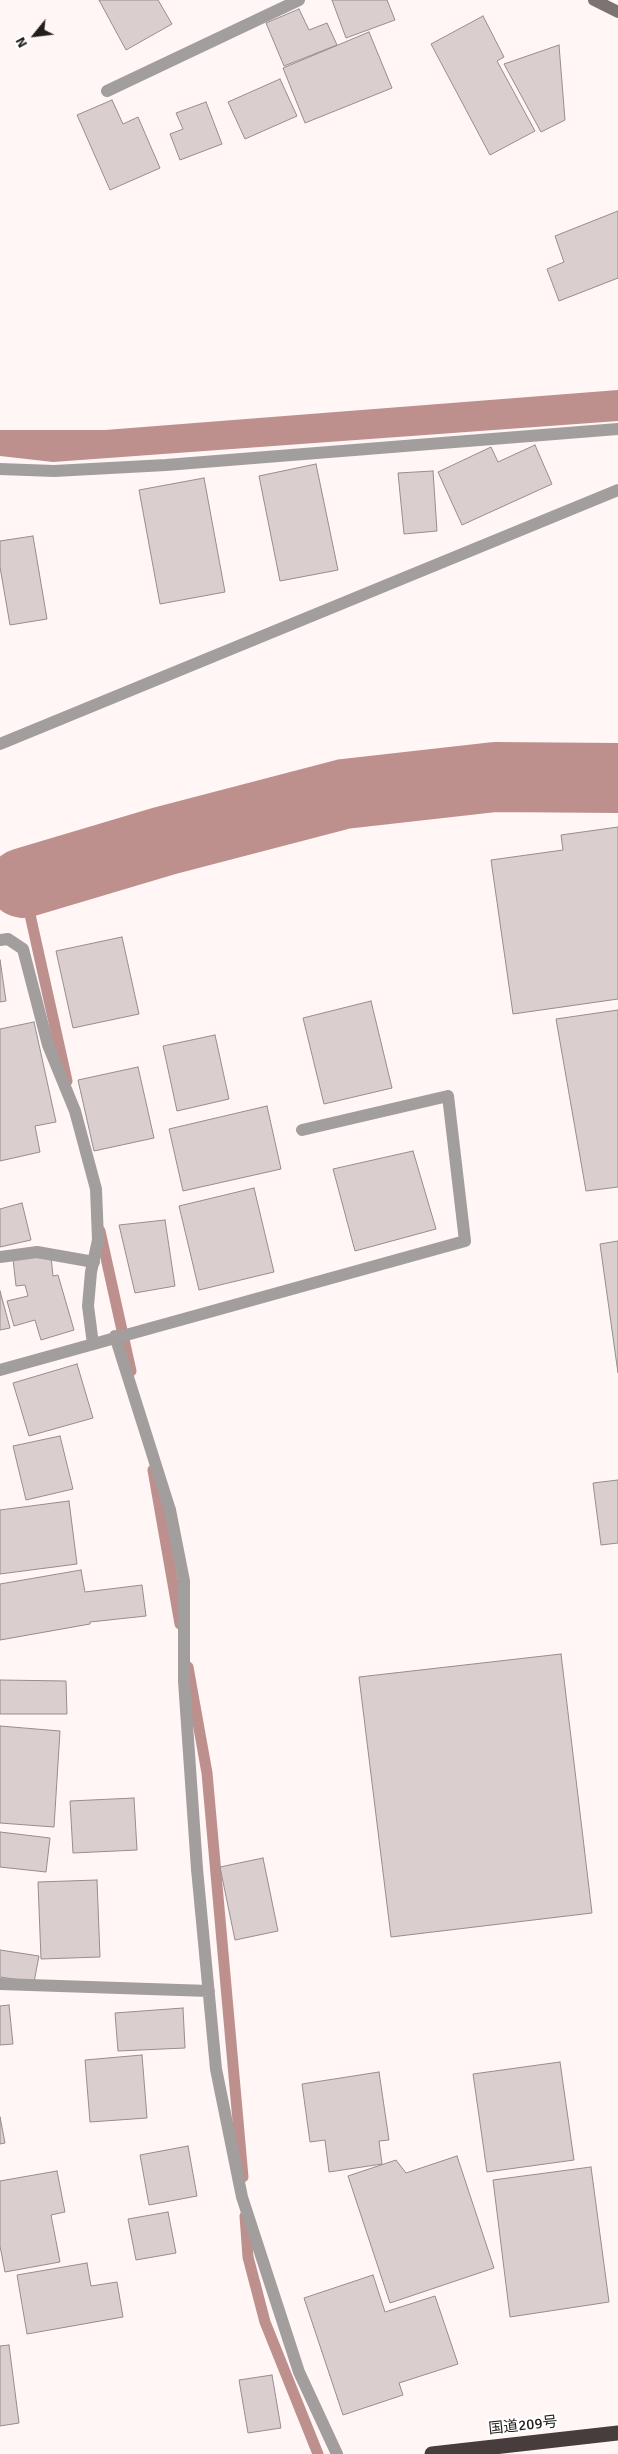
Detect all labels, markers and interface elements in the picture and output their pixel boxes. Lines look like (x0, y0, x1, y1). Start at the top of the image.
north arrow (10, 10, 60, 60)
text: N (12, 34, 31, 51)
street label: 国道209号 (488, 2413, 558, 2439)

